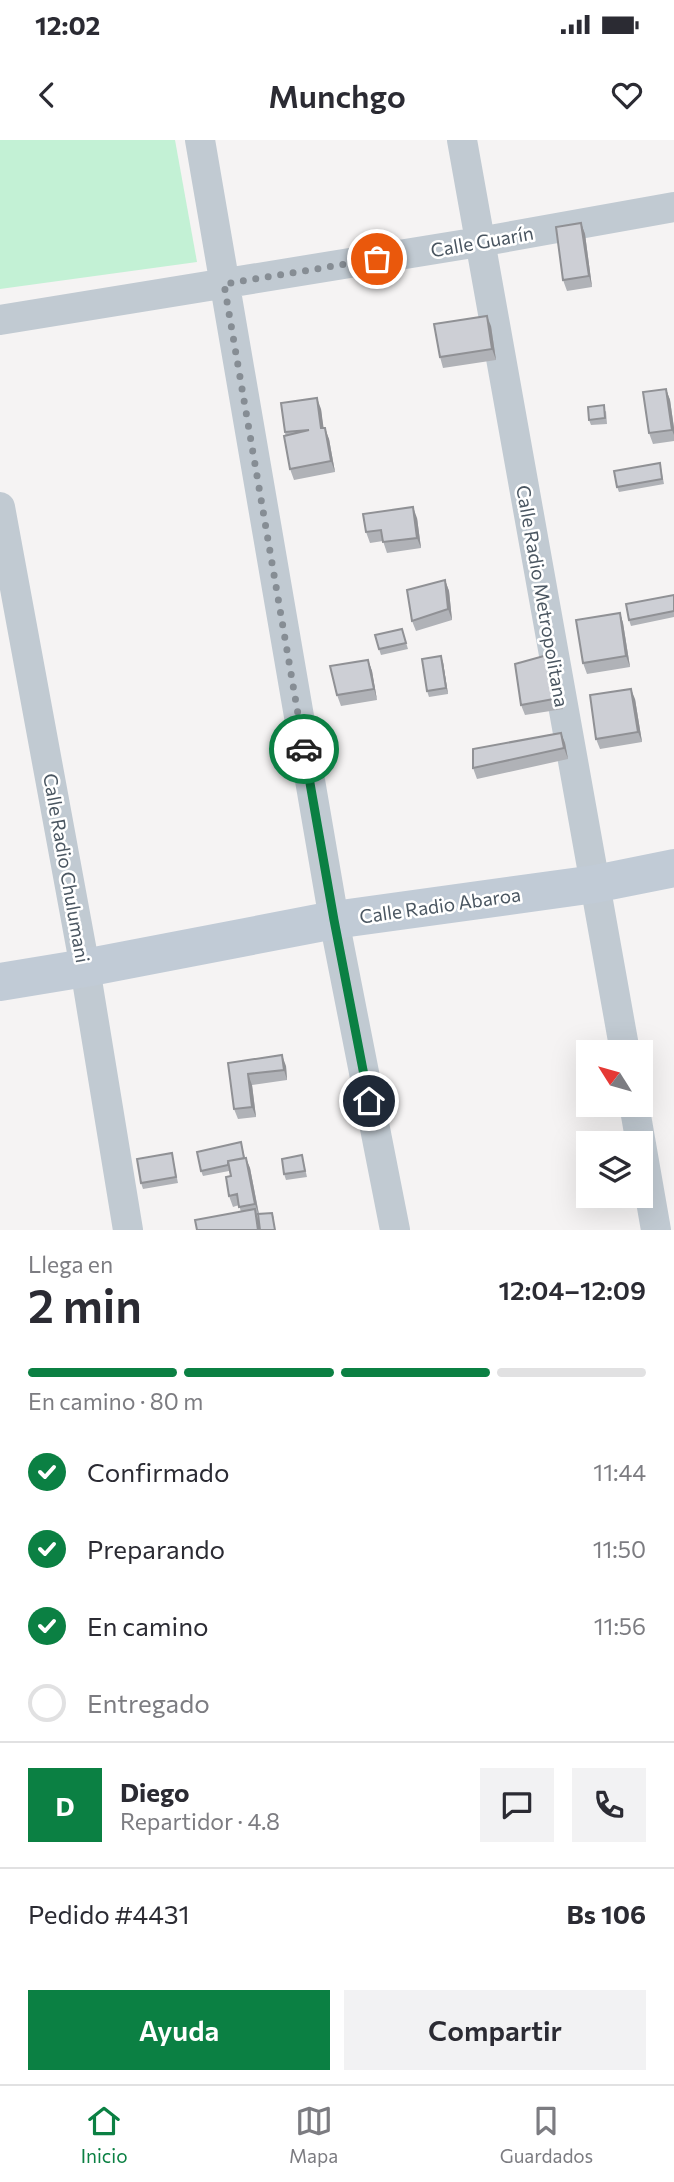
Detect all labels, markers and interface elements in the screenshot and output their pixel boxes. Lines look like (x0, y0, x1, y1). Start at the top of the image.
text: 12:02 (35, 9, 100, 40)
text: Munchgo (268, 75, 406, 115)
icon: back (28, 76, 66, 114)
icon: heart (608, 76, 646, 114)
street label: Calle Guarín (429, 221, 535, 261)
pin (347, 229, 407, 289)
icon: bag (358, 240, 396, 278)
street label: Calle Radio Metropolitana (512, 483, 574, 709)
courier (269, 714, 339, 784)
icon: car (285, 730, 323, 768)
street label: Calle Radio Chulumani (39, 771, 95, 965)
street label: Calle Radio Abaroa (358, 882, 522, 928)
north arrow (576, 1040, 653, 1116)
map controls (576, 1040, 653, 1208)
pin (339, 1071, 399, 1131)
icon: home (350, 1082, 388, 1120)
button: layers (576, 1131, 653, 1208)
text: Llega en (28, 1250, 113, 1278)
text: 12:04–12:09 (498, 1274, 646, 1305)
text: 2 min (28, 1276, 142, 1332)
text: En camino · 80 m (28, 1387, 203, 1415)
icon: check (28, 1453, 66, 1491)
text: Confirmado (87, 1456, 229, 1487)
text: 11:44 (593, 1458, 646, 1486)
icon: check (28, 1530, 66, 1568)
text: Preparando (87, 1533, 225, 1564)
text: 11:50 (593, 1535, 646, 1563)
icon: check (28, 1607, 66, 1645)
text: En camino (87, 1610, 209, 1641)
text: 11:56 (594, 1612, 646, 1640)
text: Entregado (87, 1687, 210, 1718)
button: chat (480, 1768, 554, 1842)
button: phone (572, 1768, 646, 1842)
text: Diego (120, 1776, 190, 1807)
text: D (55, 1790, 75, 1821)
text: Repartidor · 4.8 (120, 1807, 280, 1835)
text: Pedido #4431 (28, 1898, 190, 1929)
text: Bs 106 (567, 1898, 646, 1929)
button: Ayuda (28, 1990, 330, 2070)
button: Compartir (344, 1990, 646, 2070)
tab: Inicio (81, 2102, 128, 2167)
tab: Mapa (289, 2102, 338, 2167)
tab: Guardados (500, 2102, 593, 2167)

